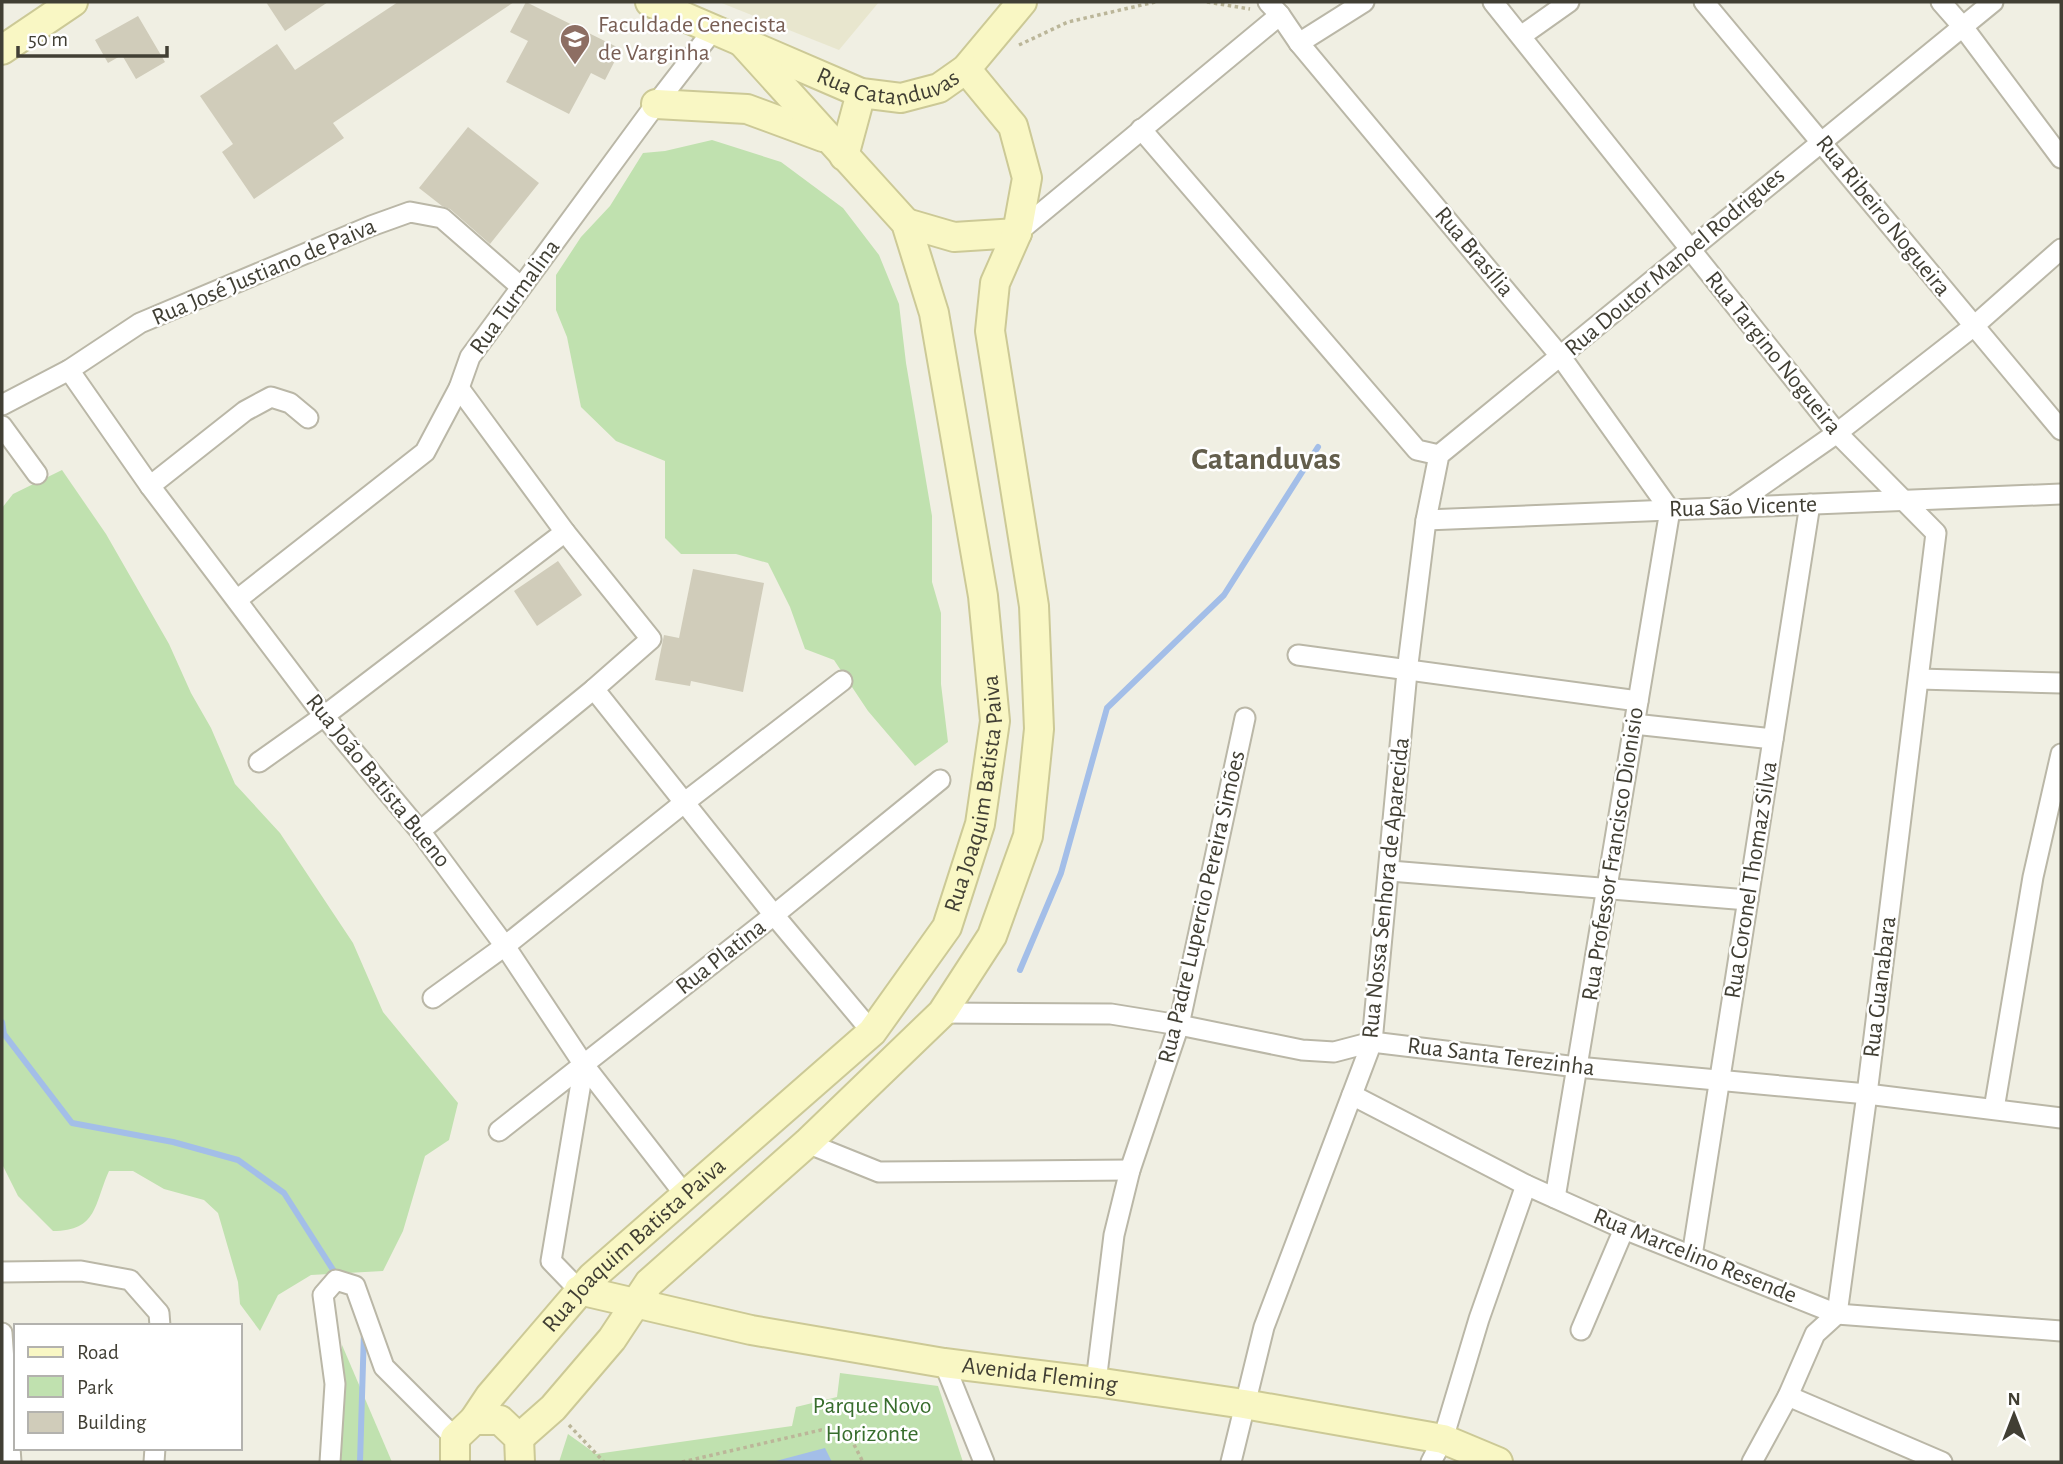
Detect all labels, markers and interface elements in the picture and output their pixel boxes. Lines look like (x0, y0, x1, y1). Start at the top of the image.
place label: Faculdade Cenecista de Varginha (598, 13, 786, 65)
scale bar (18, 14, 166, 58)
school or university icon: Faculdade Cenecista de Varginha (558, 22, 592, 66)
text: 50 m (28, 29, 68, 50)
street label: Rua Catanduvas (811, 53, 961, 85)
text: Rua Catanduvas (813, 63, 964, 111)
street label: Rua Ribeiro Nogueira (1811, 131, 1955, 301)
street label: Rua Doutor Manoel Rodrigues (1560, 163, 1790, 361)
street label: Rua Brasília (1430, 203, 1518, 301)
street label: Rua José Justiano de Paiva (149, 214, 379, 330)
street label: Rua Turmalina (466, 235, 564, 359)
street label: Rua Targino Nogueira (1700, 267, 1846, 439)
district label: Catanduvas (1191, 443, 1341, 475)
street label: Rua São Vicente (1669, 492, 1817, 522)
street label: Rua Joaquim Batista Paiva (941, 674, 1007, 915)
street label: Rua João Batista Bueno (301, 690, 455, 872)
street label: Rua Professor Francisco Dionisio (1578, 705, 1648, 1003)
street label: Rua Nossa Senhora de Aparecida (1358, 736, 1414, 1040)
street label: Rua Padre Lupercio Pereira Simões (1154, 748, 1250, 1066)
street label: Rua Coronel Thomaz Silva (1720, 760, 1782, 1000)
street label: Rua Platina (672, 915, 770, 999)
street label: Rua Guanabara (1859, 915, 1901, 1059)
street label: Rua Santa Terezinha (1406, 1034, 1596, 1080)
street label: Rua Joaquim Batista Paiva (538, 1154, 730, 1337)
street label: Rua Marcelino Resende (1590, 1204, 1800, 1308)
legend (14, 1324, 242, 1450)
text: Road (77, 1342, 119, 1363)
street label: Avenida Fleming (961, 1353, 1120, 1397)
text: Park (77, 1377, 114, 1398)
north arrow (1979, 1380, 2049, 1450)
text: N (2007, 1390, 2021, 1409)
park label: Parque Novo Horizonte (813, 1394, 931, 1446)
text: Building (77, 1412, 147, 1433)

